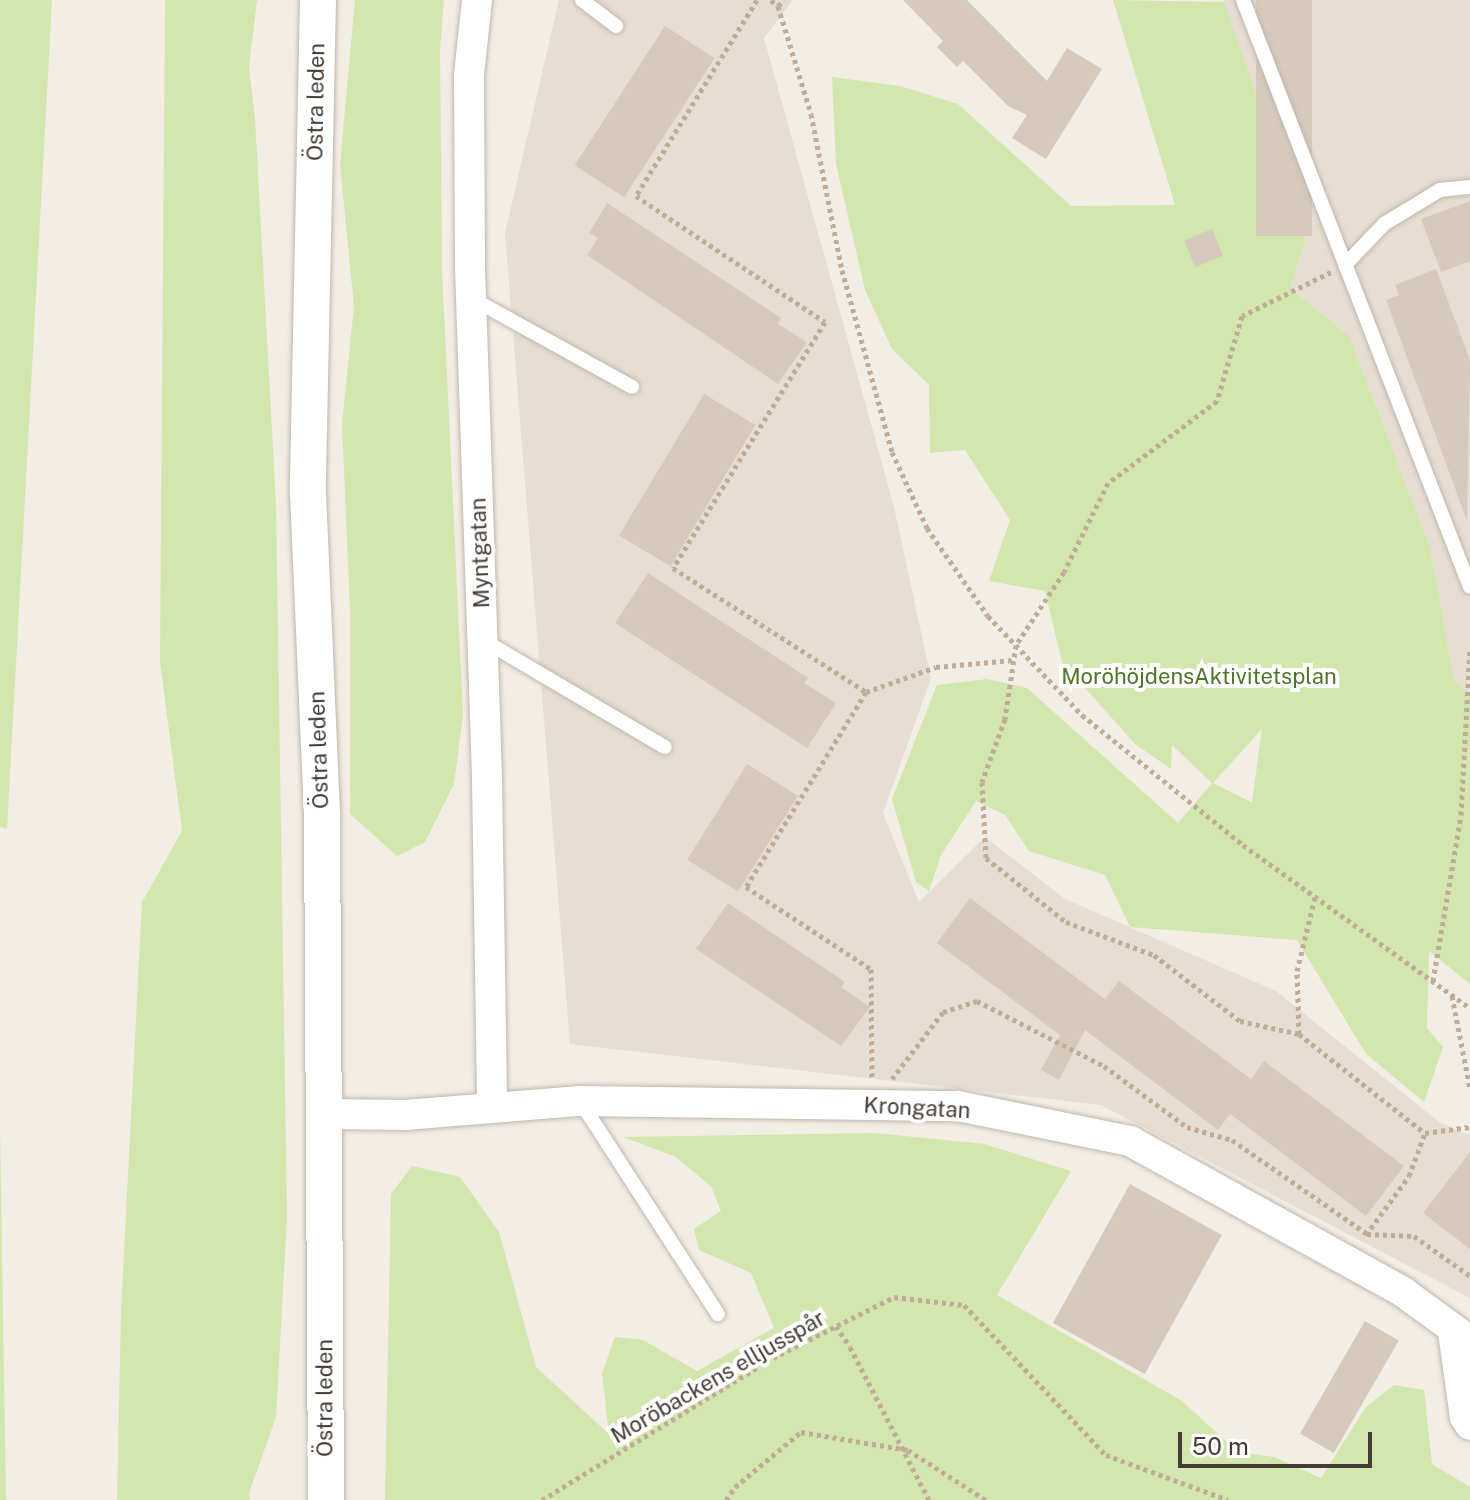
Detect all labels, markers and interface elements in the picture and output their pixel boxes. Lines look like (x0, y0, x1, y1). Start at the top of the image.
street label: Östra leden (302, 43, 330, 161)
street label: Myntgatan (465, 497, 495, 609)
park label: MoröhöjdensAktivitetsplan (1061, 664, 1337, 690)
street label: Östra leden (304, 691, 334, 809)
street label: Krongatan (863, 1092, 971, 1124)
street label: Moröbackens elljusspår (606, 1305, 830, 1449)
street label: Östra leden (312, 1339, 338, 1457)
scale bar (1182, 1416, 1376, 1466)
text: 50 m (1192, 1432, 1249, 1460)

